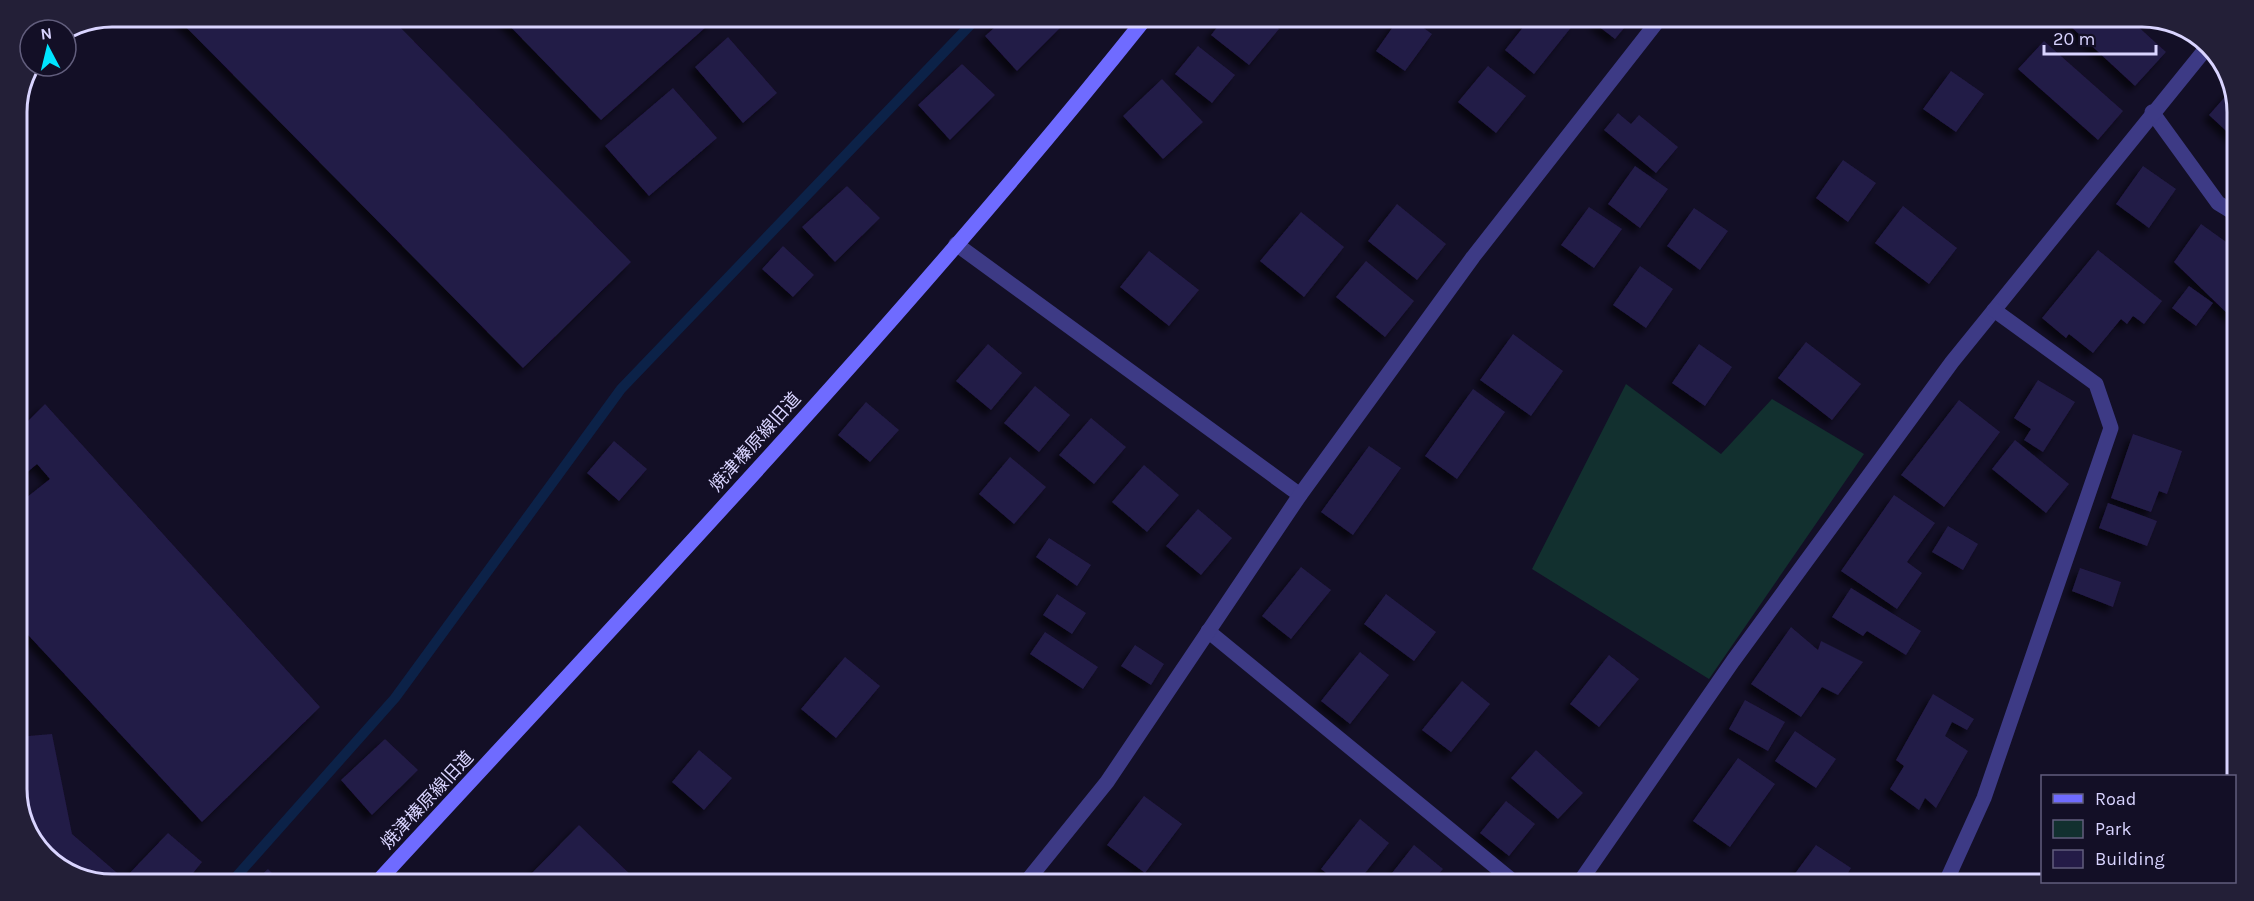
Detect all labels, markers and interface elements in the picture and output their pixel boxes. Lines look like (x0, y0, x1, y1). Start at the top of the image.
north arrow (18, 18, 78, 78)
scale bar (2044, 18, 2156, 56)
text: N (39, 23, 53, 44)
text: 20 m (2053, 28, 2095, 50)
street label: 焼津榛原線旧道 (705, 388, 805, 496)
street label: 焼津榛原線旧道 (376, 746, 478, 854)
legend (2041, 775, 2236, 883)
text: Road (2095, 788, 2136, 810)
text: Park (2095, 818, 2132, 840)
text: Building (2095, 848, 2165, 870)

